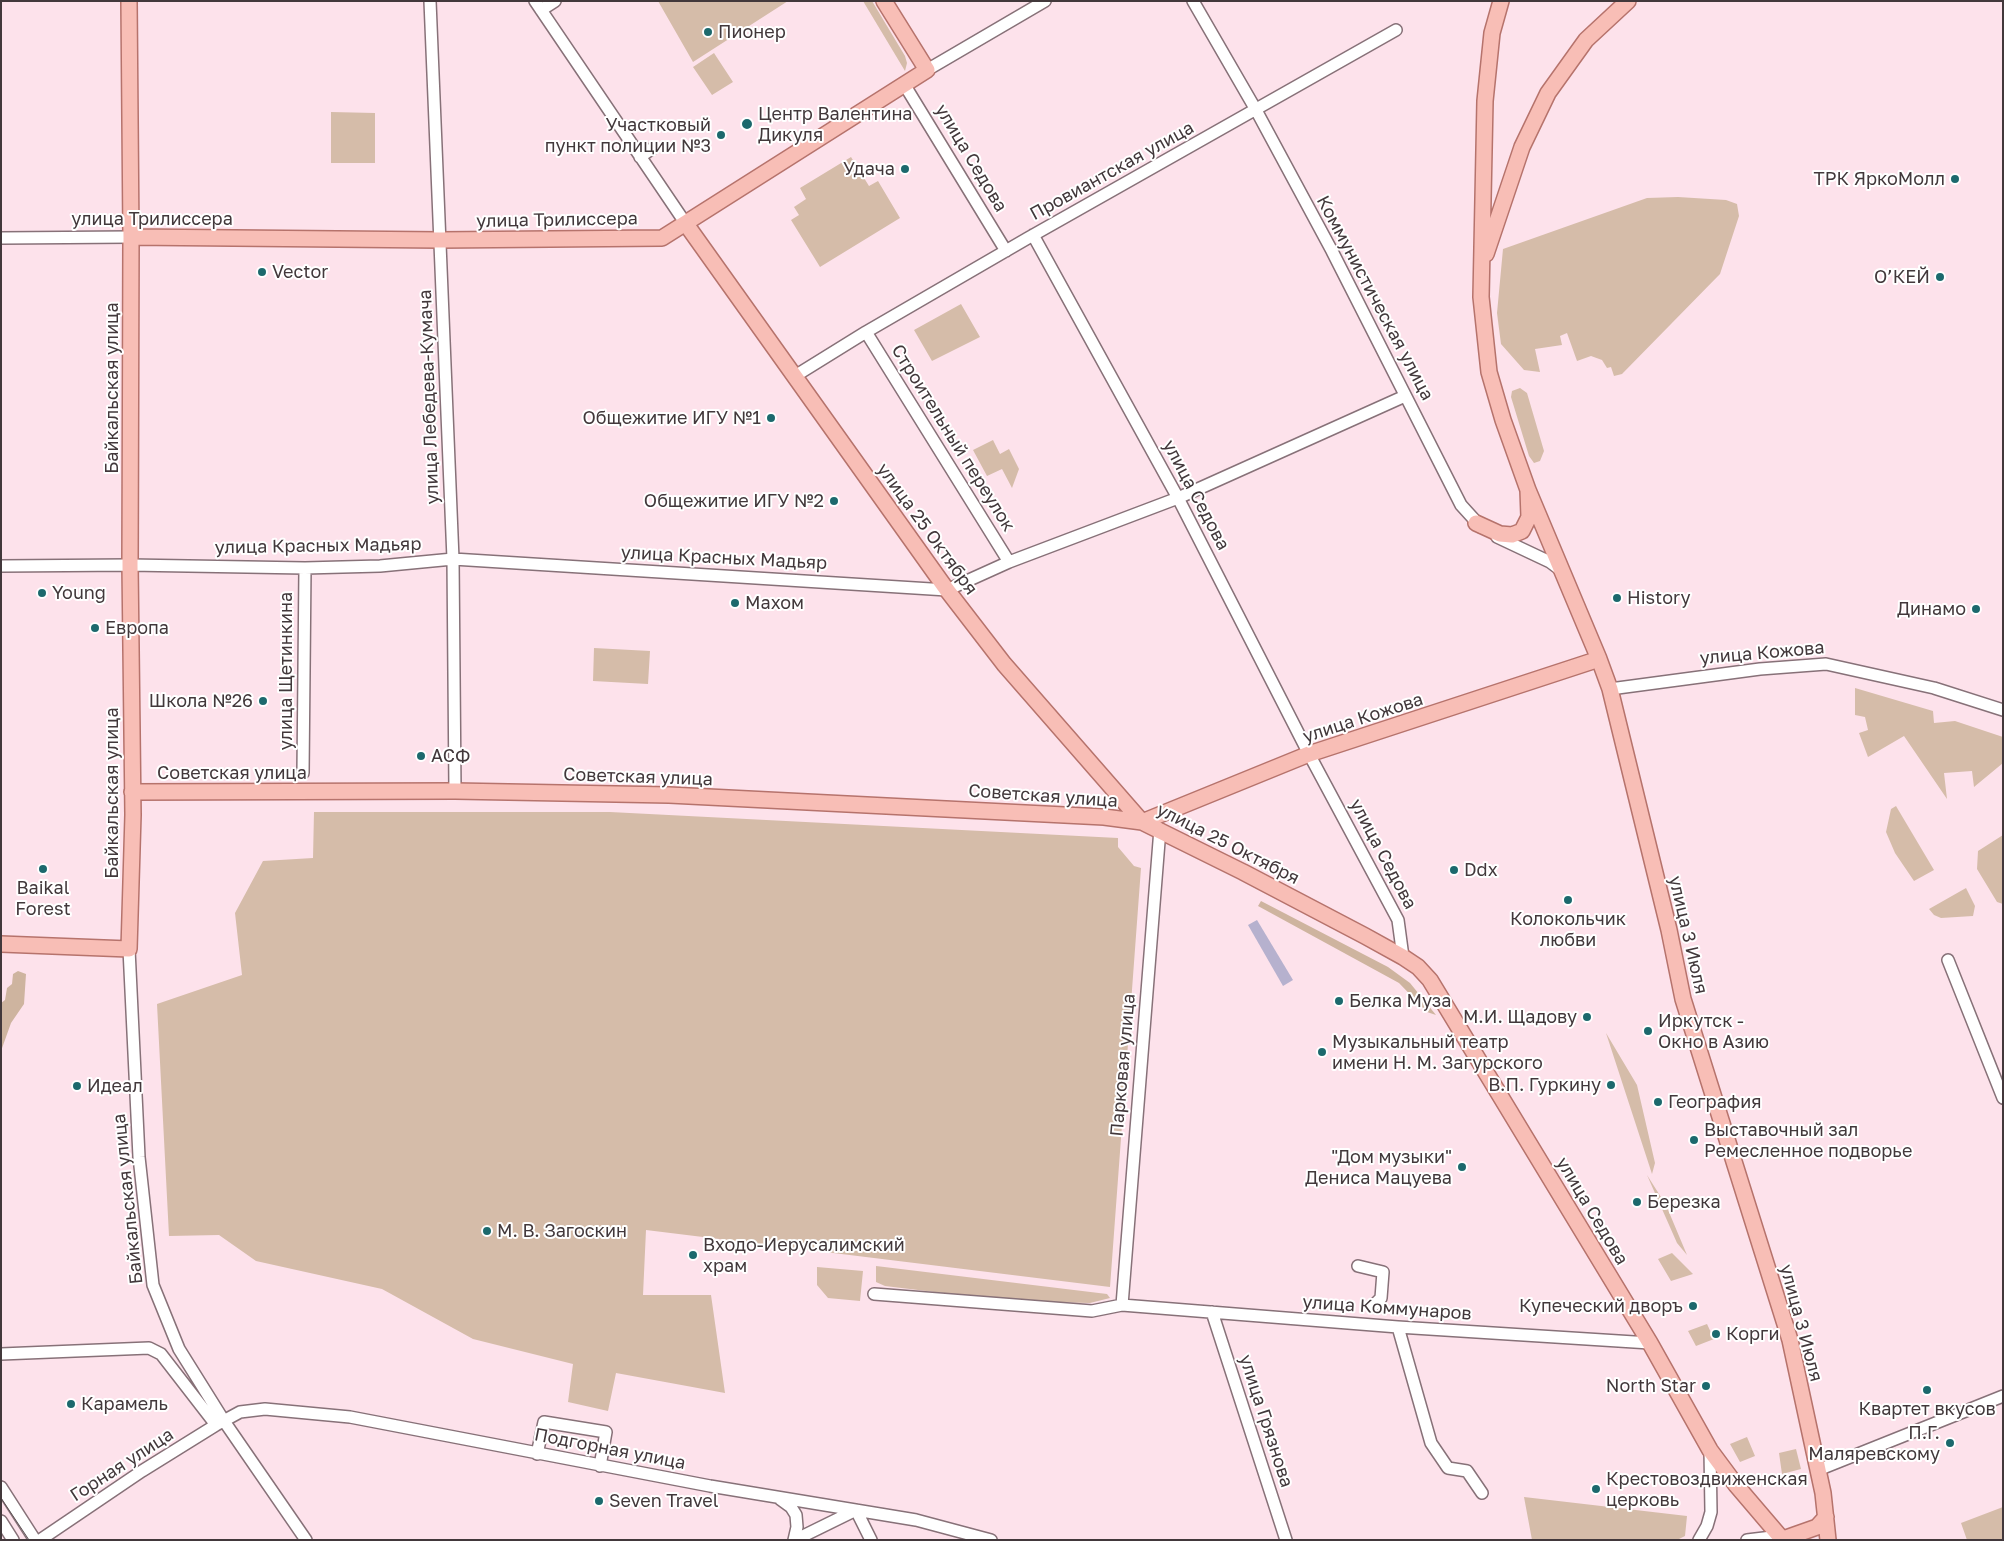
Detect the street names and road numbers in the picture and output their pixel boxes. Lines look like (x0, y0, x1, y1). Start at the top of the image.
street label: улица Седова (930, 100, 1012, 216)
street label: Провиантская улица (1026, 117, 1198, 225)
street label: Коммунистическая улица (1312, 192, 1438, 404)
street label: улица Трилиссера (71, 208, 233, 230)
street label: улица Трилиссера (476, 208, 638, 232)
street label: улица Лебедева-Кумача (414, 289, 444, 505)
street label: Байкальская улица (101, 302, 123, 474)
street label: Строительный переулок (887, 341, 1019, 535)
street label: улица Седова (1158, 436, 1234, 554)
street label: улица 25 Октября (872, 459, 982, 599)
street label: улица Красных Мадьяр (214, 533, 422, 559)
street label: улица Красных Мадьяр (620, 542, 828, 574)
street label: улица Щетинкина (275, 592, 297, 750)
street label: улица Кожова (1699, 637, 1825, 669)
street label: улица Кожова (1300, 688, 1426, 748)
street label: Байкальская улица (101, 707, 123, 879)
street label: Советская улица (157, 762, 307, 784)
street label: Советская улица (563, 764, 713, 790)
street label: Советская улица (968, 780, 1118, 812)
street label: улица Седова (1345, 795, 1421, 913)
street label: улица 25 Октября (1153, 799, 1303, 889)
street label: улица 3 Июля (1664, 874, 1712, 996)
street label: Парковая улица (1106, 993, 1140, 1137)
street label: Байкальская улица (108, 1113, 148, 1285)
street label: улица Седова (1551, 1153, 1633, 1269)
street label: улица 3 Июля (1775, 1262, 1827, 1384)
street label: улица Коммунаров (1302, 1291, 1472, 1325)
street label: улица Грязнова (1234, 1352, 1298, 1490)
street label: Горная улица (66, 1424, 178, 1506)
street label: Подгорная улица (533, 1424, 687, 1474)

